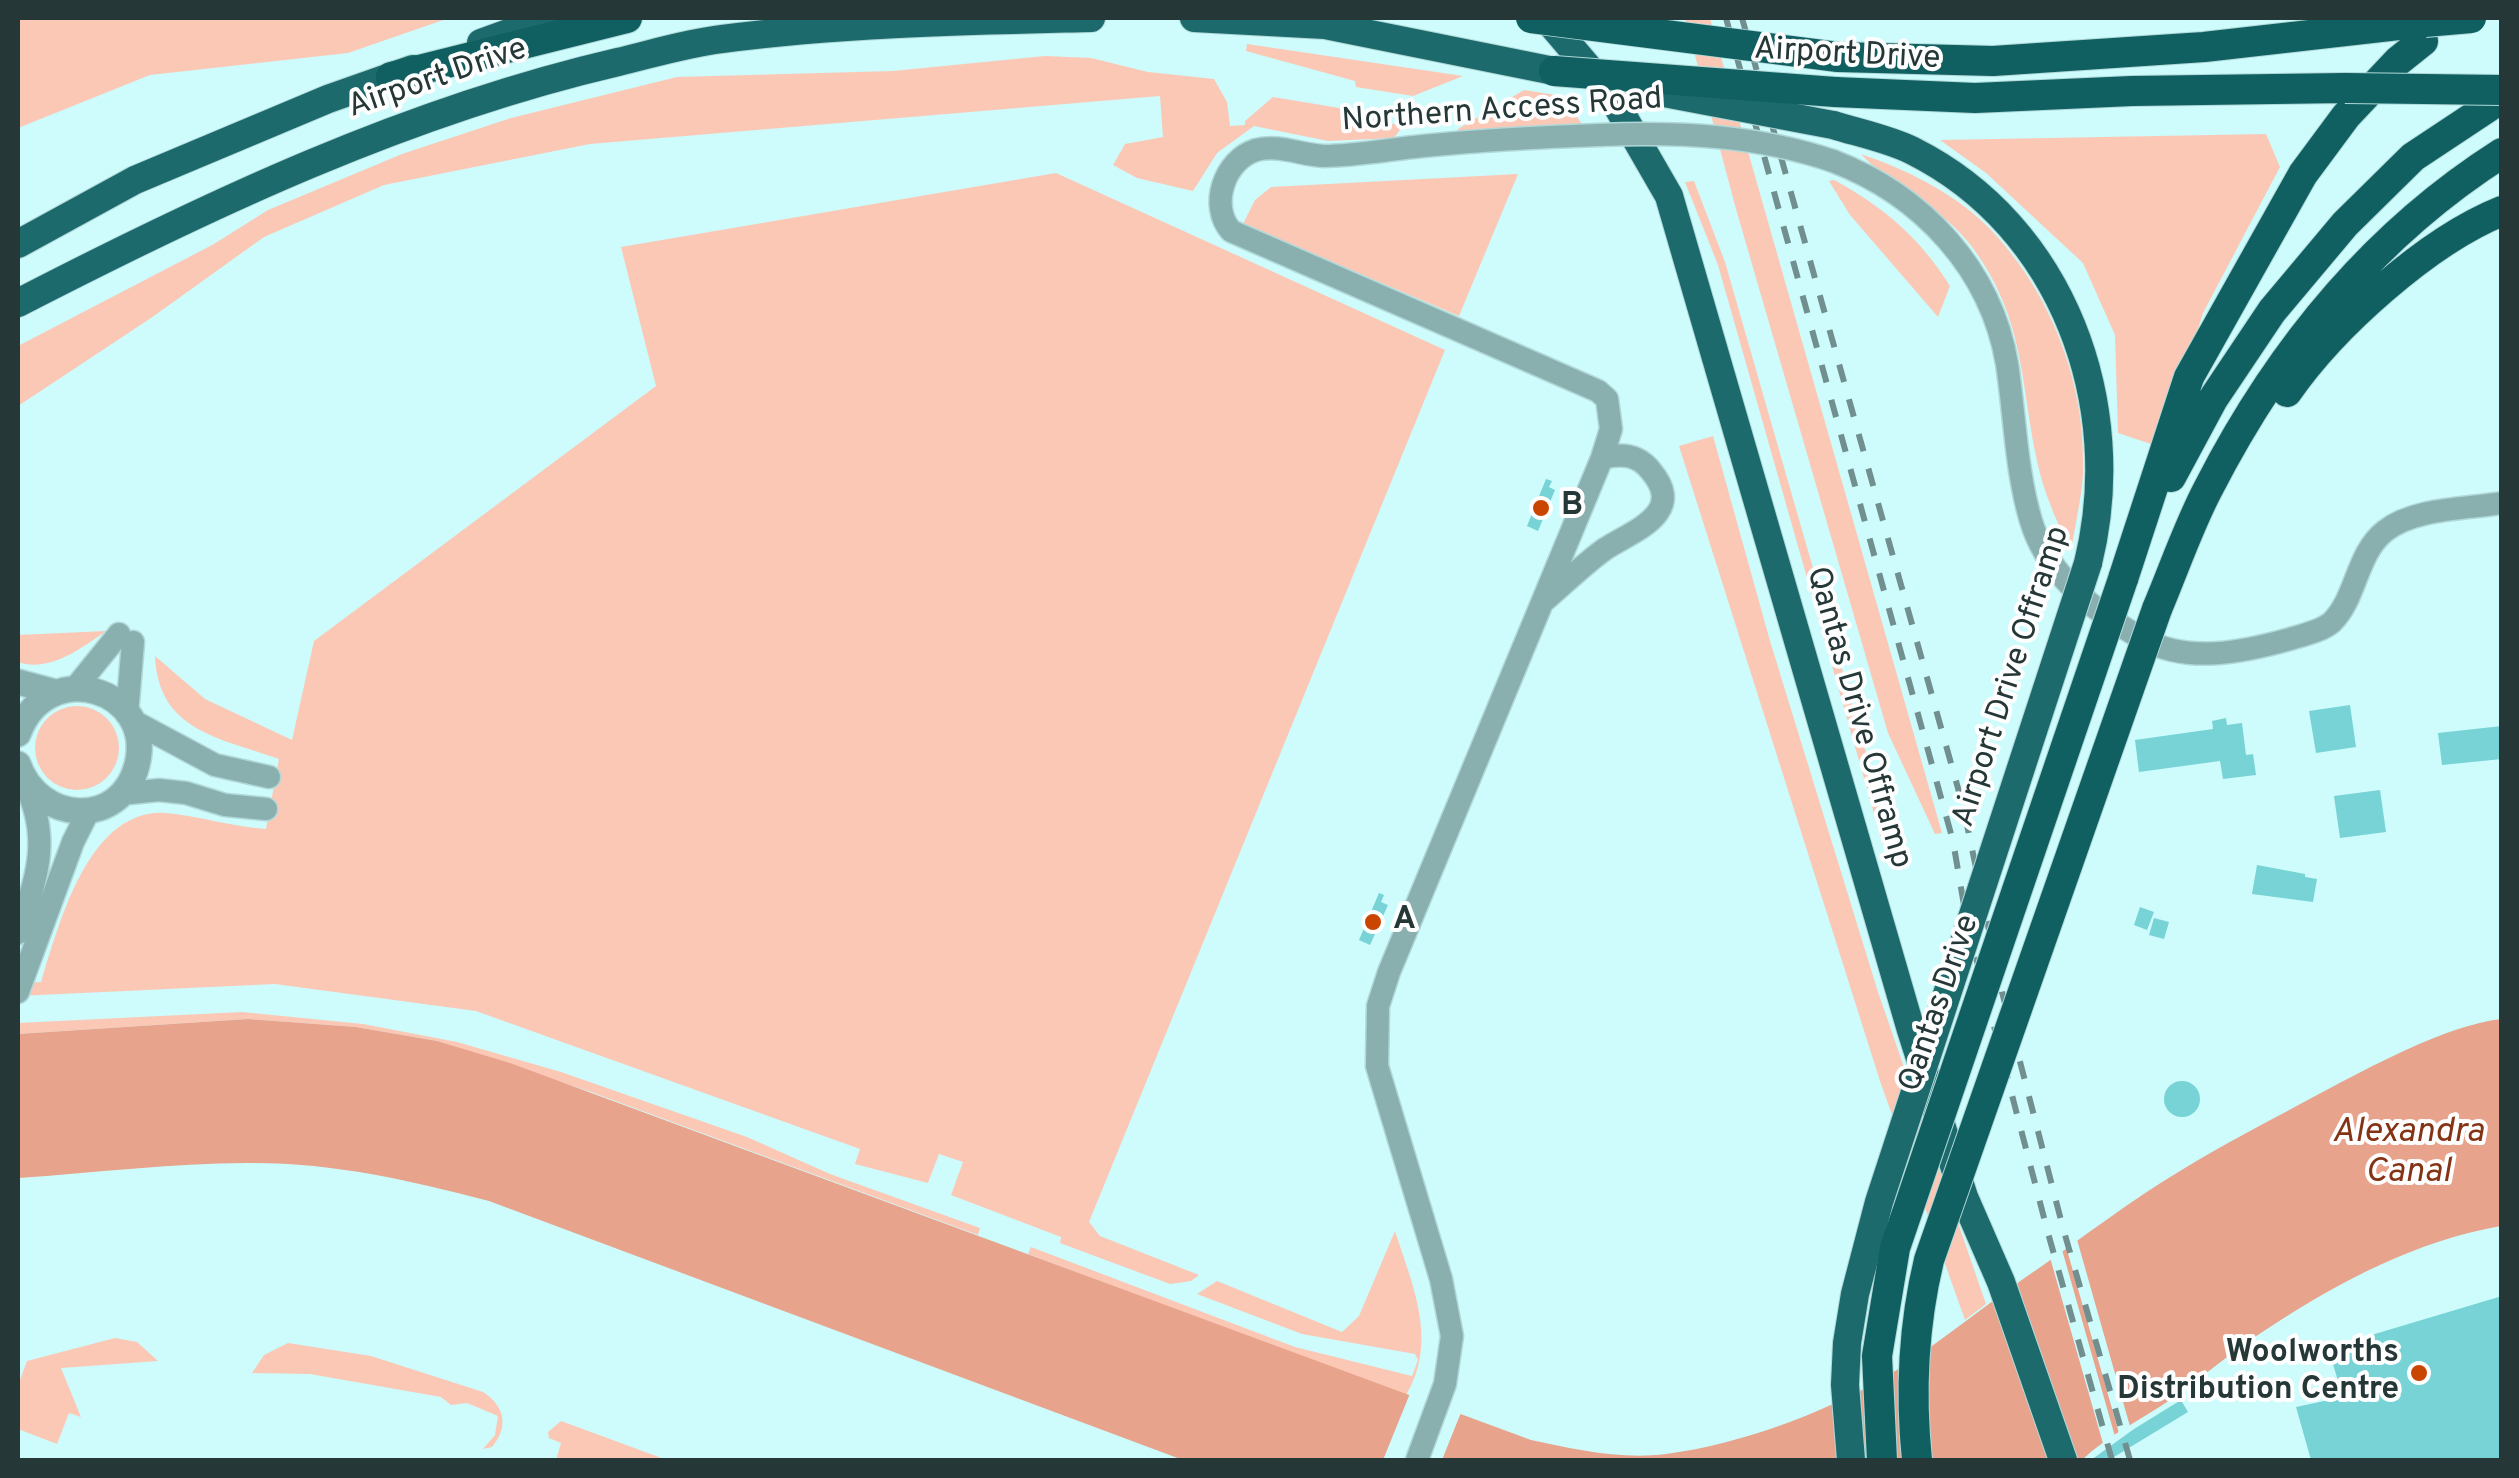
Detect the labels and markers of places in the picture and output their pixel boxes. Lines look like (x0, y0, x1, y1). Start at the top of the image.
place label: B (1561, 489, 1583, 527)
marker: B (1530, 497, 1552, 519)
place label: A (1393, 903, 1416, 941)
marker: A (1362, 911, 1384, 933)
place label: Woolworths Distribution Centre (2117, 1336, 2399, 1411)
marker: Woolworths Distribution Centre (2408, 1362, 2430, 1384)

